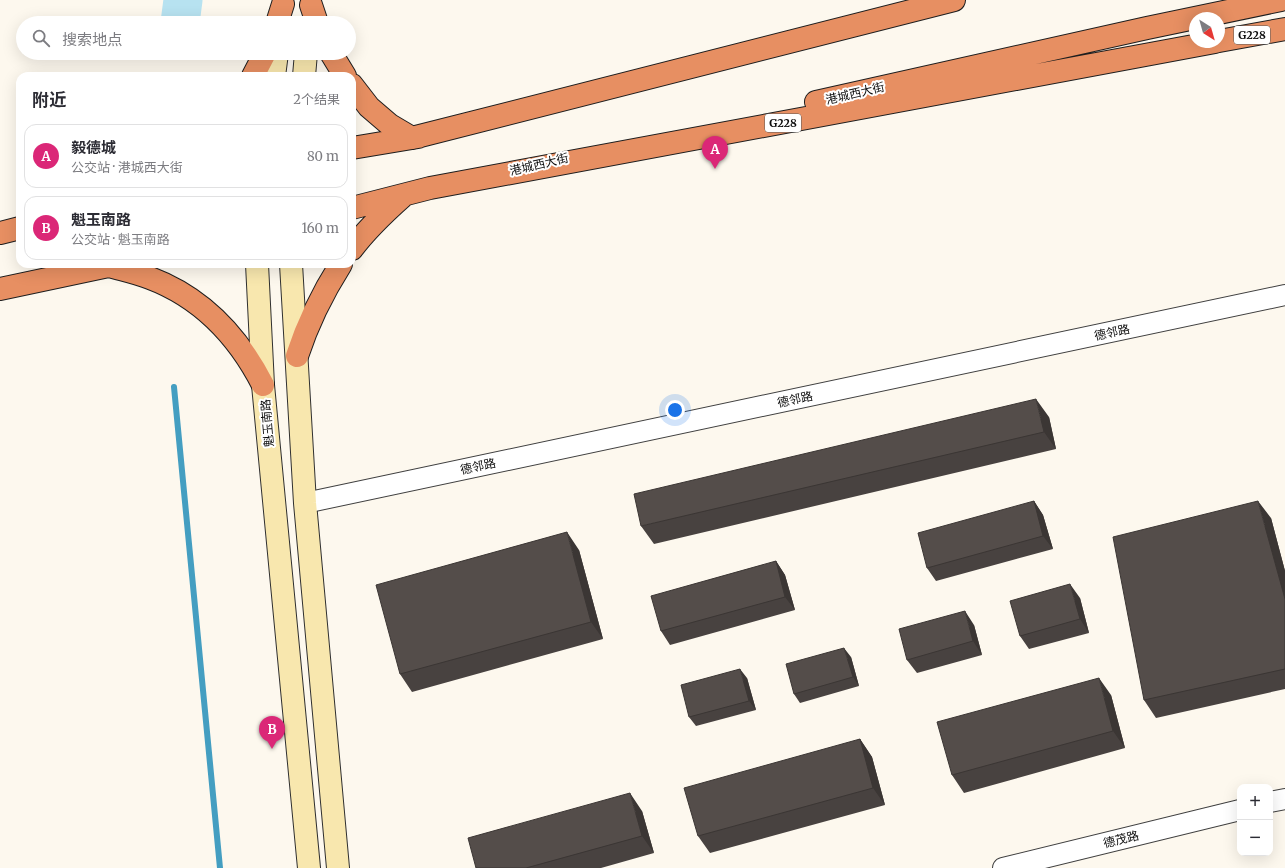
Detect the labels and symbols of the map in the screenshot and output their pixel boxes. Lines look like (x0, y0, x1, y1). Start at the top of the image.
north arrow (1189, 12, 1225, 48)
road number: G228 (1234, 26, 1270, 44)
street label: 港城西大街 (824, 79, 886, 107)
road number: G228 (765, 114, 801, 132)
pin: A (702, 136, 728, 169)
street label: 港城西大街 (508, 150, 570, 178)
street label: 德邻路 (1093, 321, 1131, 343)
street label: 德邻路 (776, 388, 814, 410)
street label: 魁玉南路 (257, 398, 277, 448)
your location (665, 400, 685, 420)
street label: 德邻路 (459, 455, 497, 477)
pin: B (259, 716, 285, 749)
street label: 德茂路 (1102, 827, 1140, 851)

